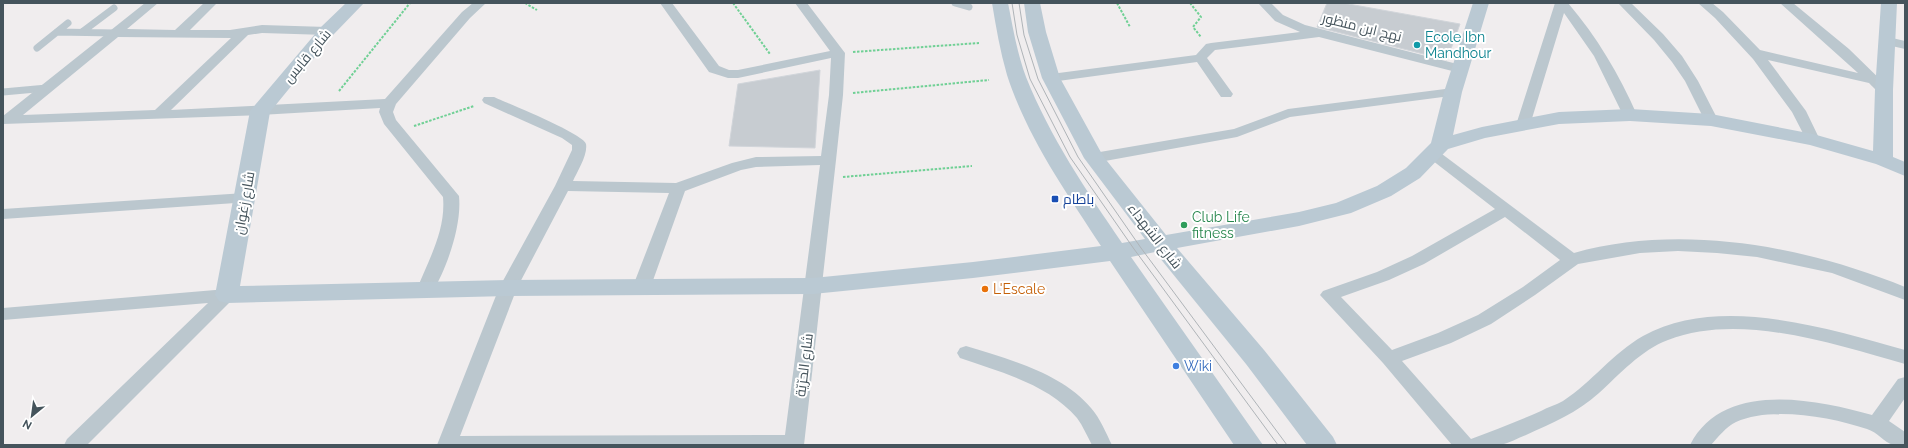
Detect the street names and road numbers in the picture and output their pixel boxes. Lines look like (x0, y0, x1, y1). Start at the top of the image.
street label: نهج ابن منظور (1319, 9, 1404, 46)
street label: شارع قابس (280, 26, 335, 86)
street label: شارع زغوان (231, 170, 258, 236)
street label: شارع الشهداء (1124, 200, 1185, 272)
street label: شارع الحرّيّة (792, 332, 817, 398)

